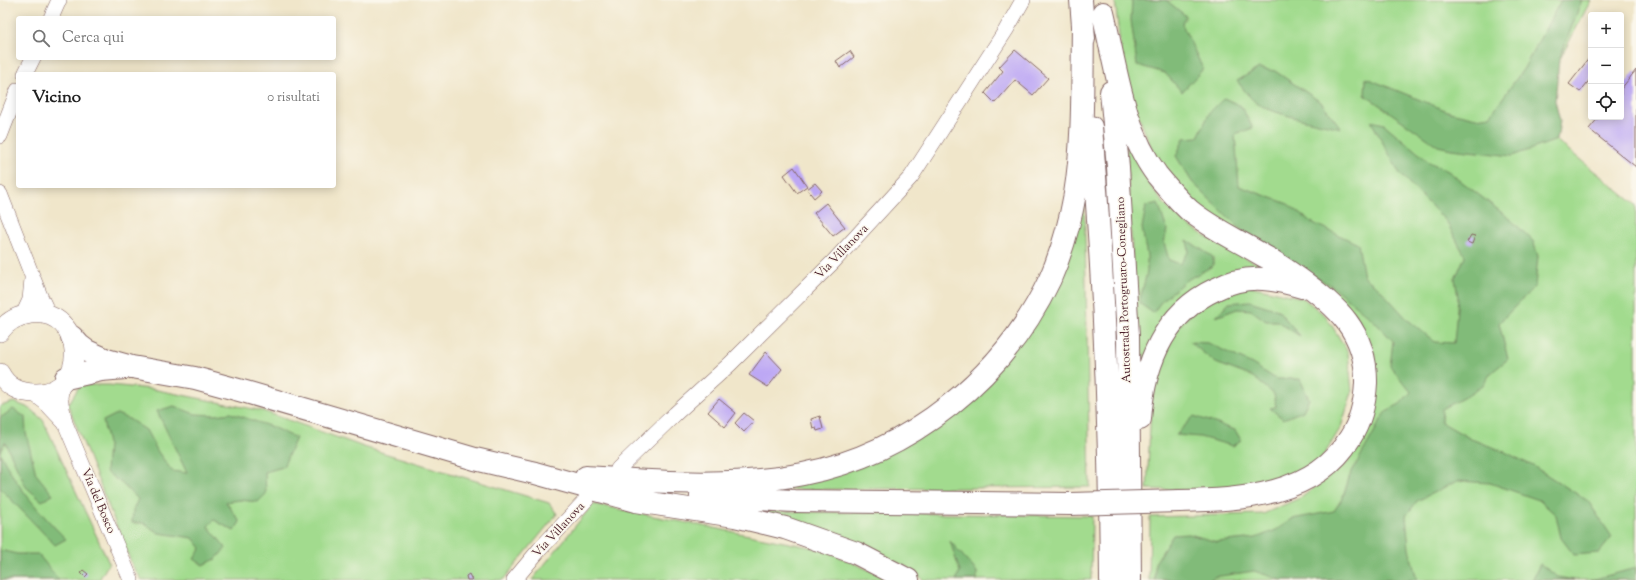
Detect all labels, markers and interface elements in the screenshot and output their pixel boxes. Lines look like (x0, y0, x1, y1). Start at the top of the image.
map controls (1588, 12, 1624, 120)
button: + (1588, 12, 1624, 48)
search box (16, 16, 336, 60)
icon: search (30, 27, 52, 49)
text: Cerca qui (62, 28, 124, 49)
button: − (1588, 48, 1624, 84)
button: locate (1588, 84, 1624, 120)
text: Vicino (32, 86, 81, 110)
text: 0 risultati (267, 89, 320, 107)
street label: Autostrada Portogruaro-Conegliano (1112, 196, 1136, 383)
street label: Via Villanova (811, 220, 873, 283)
street label: Via del Bosco (76, 466, 120, 537)
street label: Via Villanova (529, 498, 590, 562)

